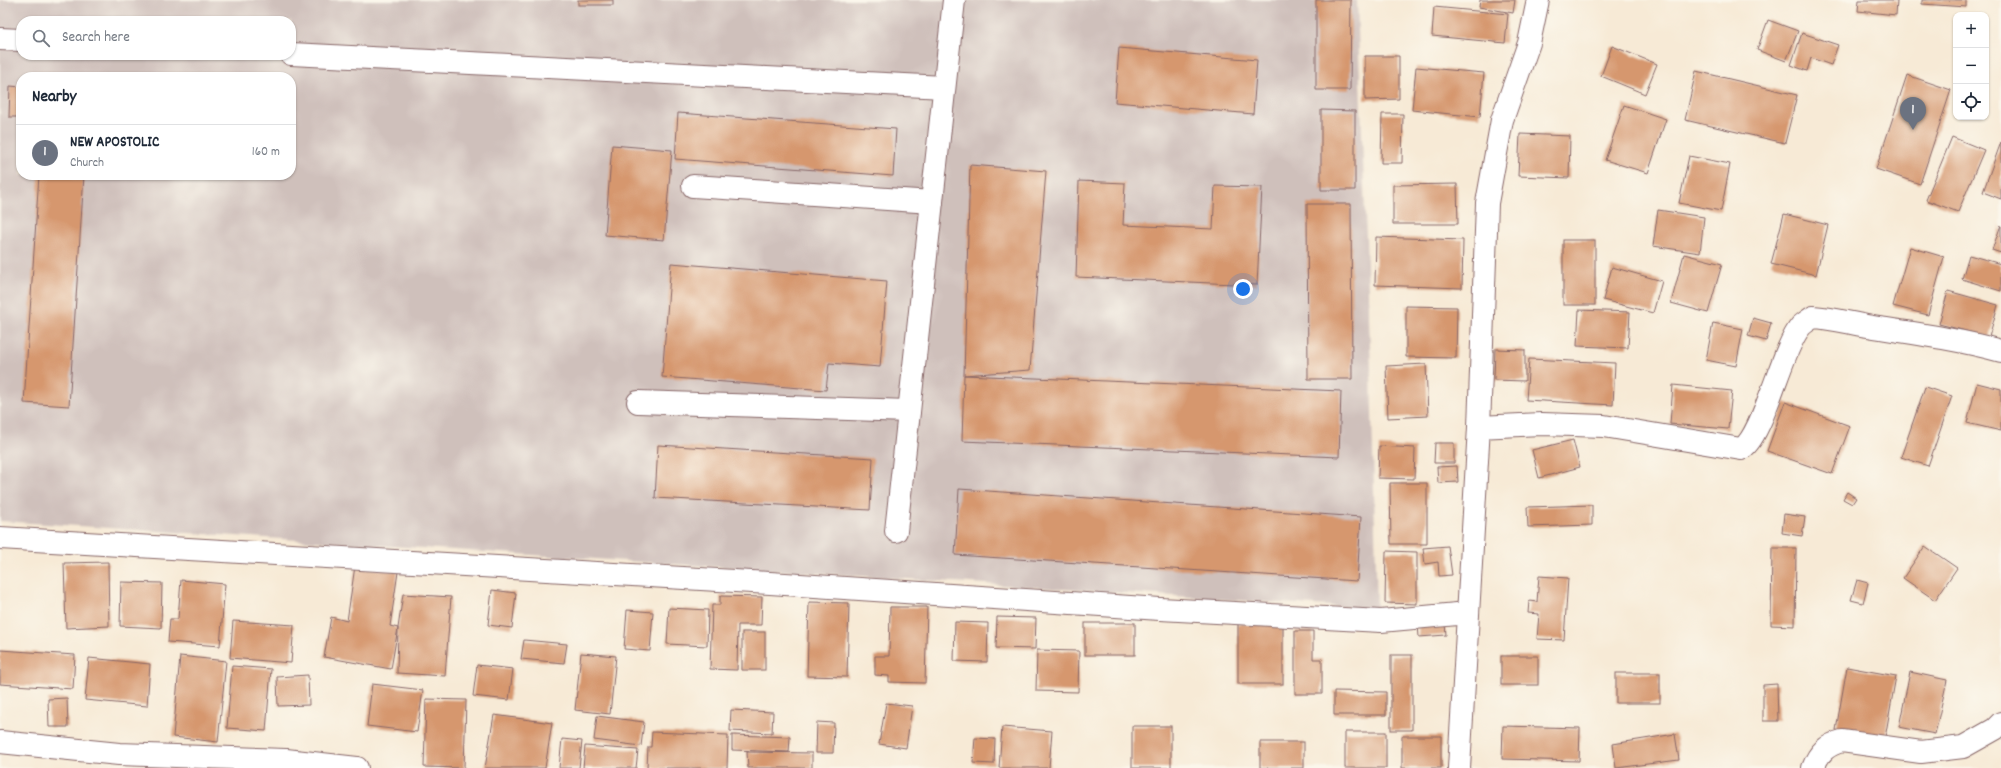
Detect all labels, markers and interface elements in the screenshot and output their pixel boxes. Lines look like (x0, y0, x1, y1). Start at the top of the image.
map controls (1953, 12, 1989, 120)
button: + (1953, 12, 1989, 48)
search box (16, 16, 296, 60)
icon: search (30, 27, 52, 49)
text: Search here (62, 27, 130, 49)
button: − (1953, 48, 1989, 84)
button: locate (1953, 84, 1989, 120)
text: Nearby (32, 86, 76, 110)
pin: 1 (1900, 97, 1926, 130)
text: NEW APOSTOLIC (70, 132, 159, 154)
text: 1 (44, 143, 46, 162)
text: 160 m (252, 143, 280, 162)
text: Church (70, 154, 104, 173)
your location (1233, 279, 1253, 299)

